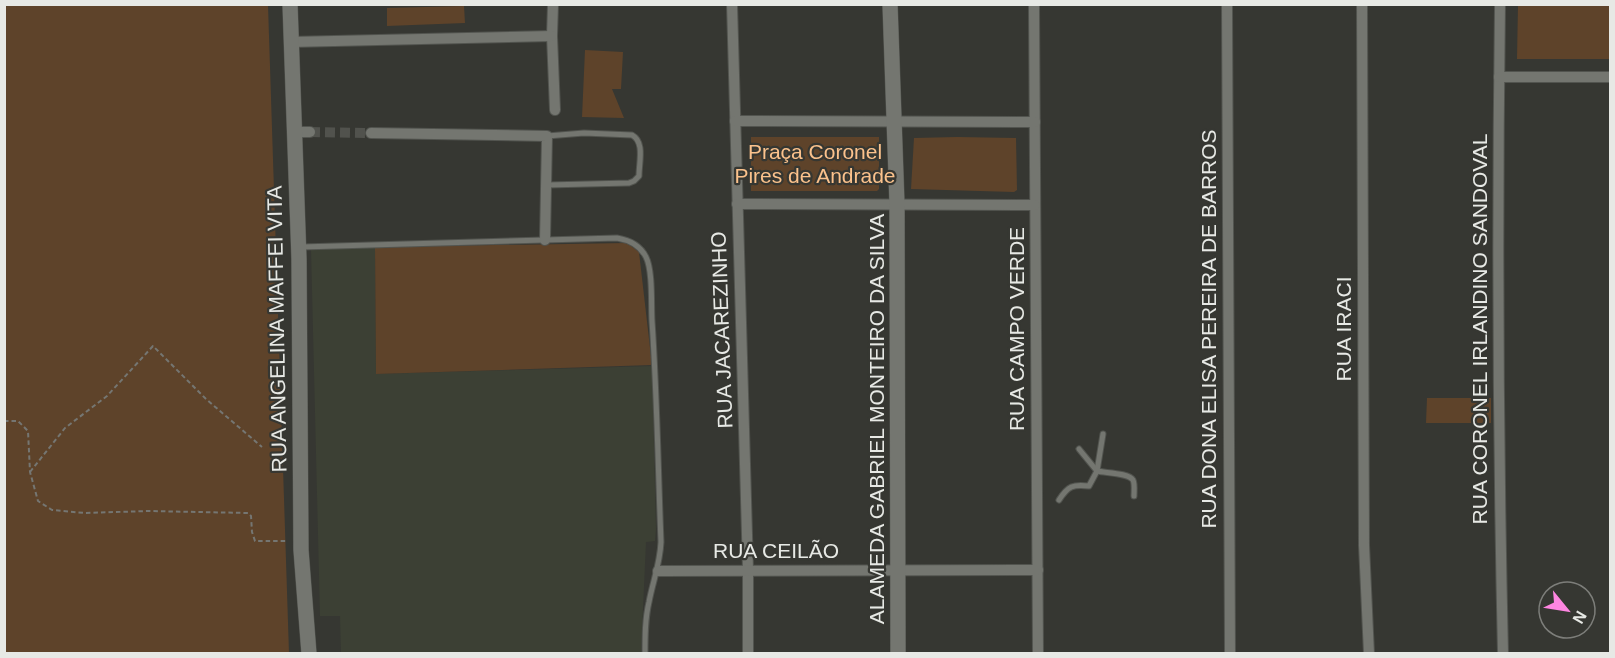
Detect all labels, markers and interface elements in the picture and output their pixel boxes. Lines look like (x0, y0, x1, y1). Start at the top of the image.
street label: RUA DONA ELISA PEREIRA DE BARROS (1197, 129, 1220, 529)
street label: RUA CORONEL IRLANDINO SANDOVAL (1468, 134, 1491, 524)
park label: Praça Coronel Pires de Andrade (734, 140, 896, 187)
street label: RUA ANGELINA MAFFEI VITA (263, 185, 291, 473)
street label: ALAMEDA GABRIEL MONTEIRO DA SILVA (865, 214, 888, 624)
street label: RUA CAMPO VERDE (1005, 227, 1028, 431)
street label: RUA JACAREZINHO (707, 231, 736, 429)
street label: RUA IRACI (1332, 276, 1355, 382)
street label: RUA CEILÃO (713, 539, 839, 562)
north arrow (1537, 580, 1597, 640)
text: N (1569, 608, 1590, 627)

